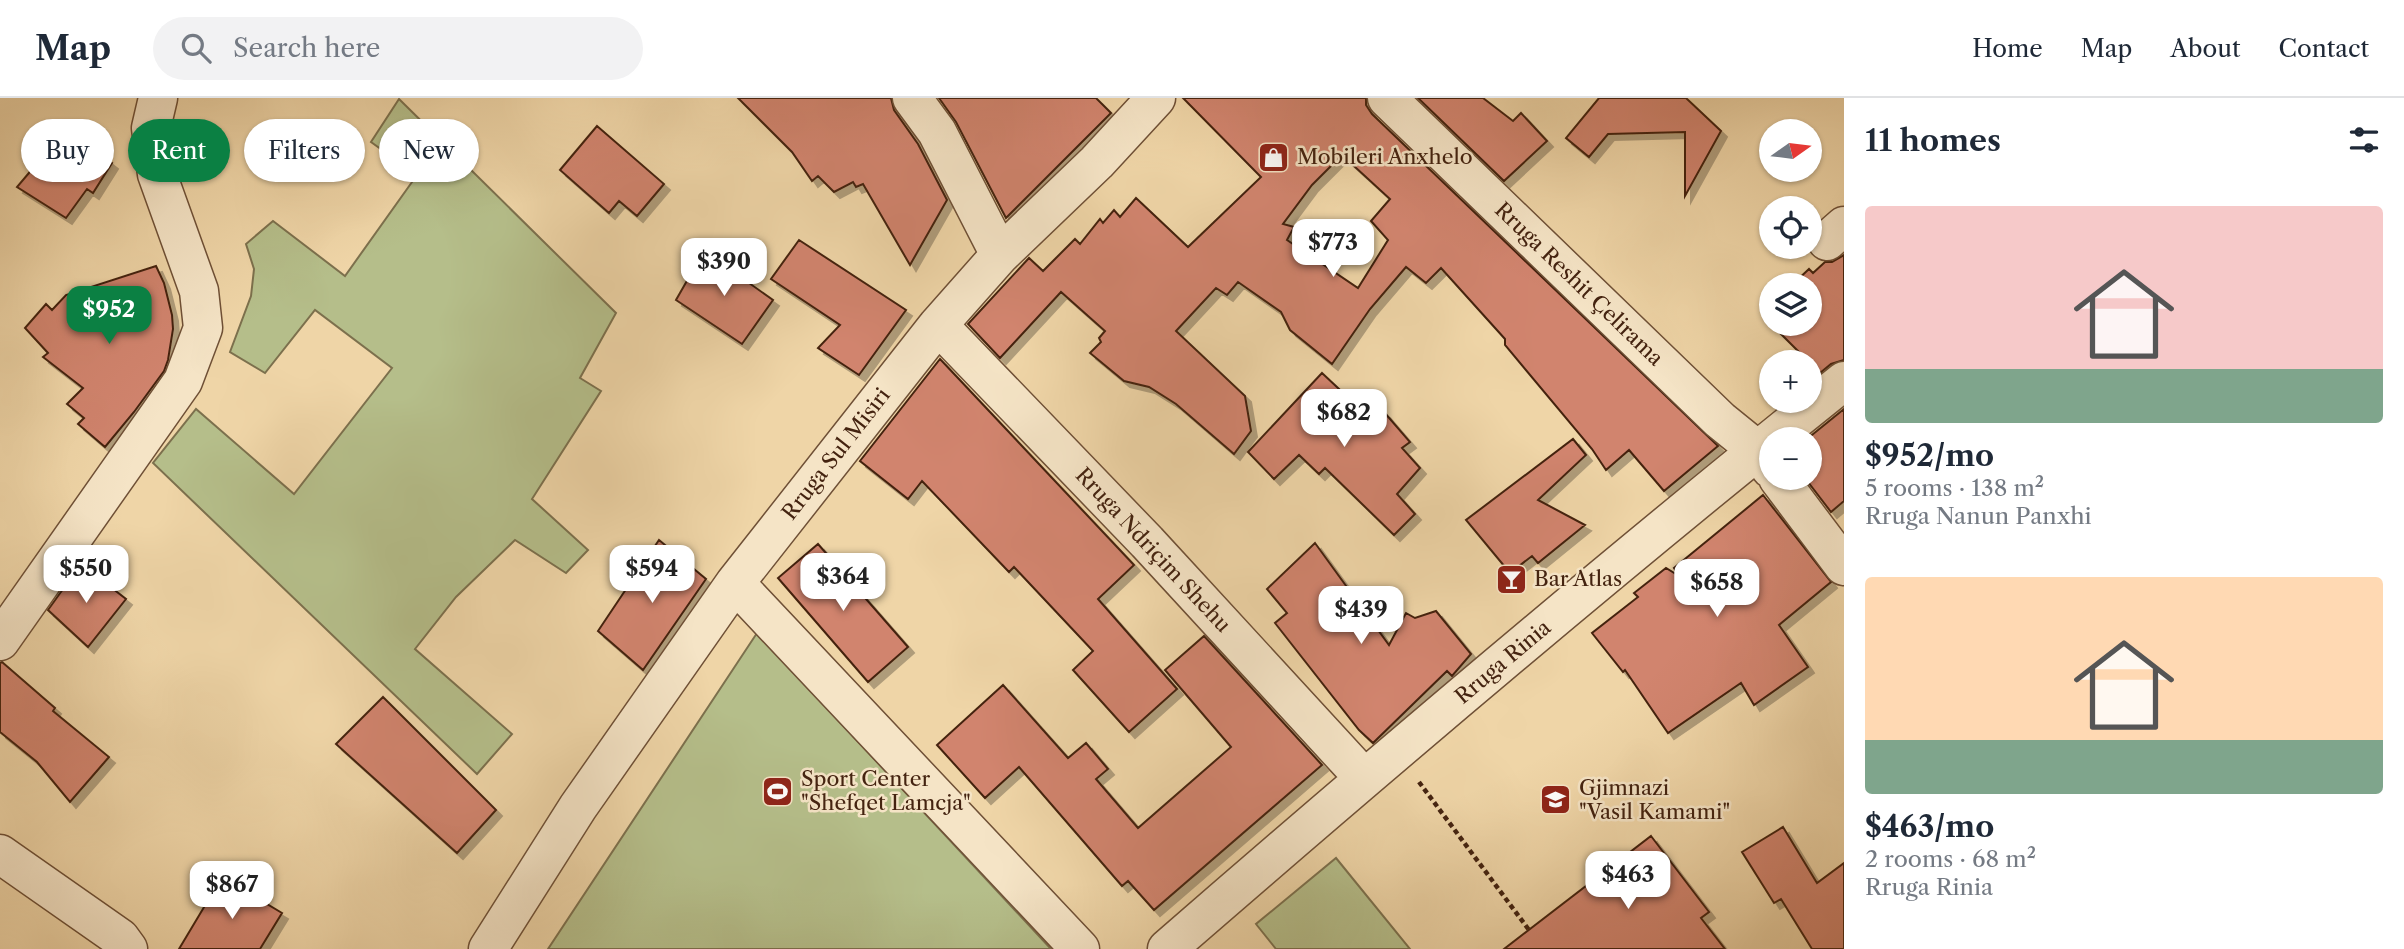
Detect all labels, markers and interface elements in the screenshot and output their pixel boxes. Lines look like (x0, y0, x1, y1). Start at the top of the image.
search box (153, 17, 643, 80)
text: Map (35, 28, 111, 69)
icon: search (177, 29, 215, 67)
text: Search here (233, 32, 380, 64)
text: Home (1972, 34, 2043, 63)
text: Map (2081, 34, 2132, 63)
text: About (2170, 34, 2241, 63)
text: Contact (2279, 34, 2369, 63)
chip: Buy (21, 119, 114, 182)
chip: Rent (128, 119, 230, 182)
chip: Filters (244, 119, 365, 182)
chip: New (379, 119, 479, 182)
north arrow (1759, 119, 1822, 182)
map controls (1759, 119, 1822, 490)
icon: filters (2345, 121, 2383, 159)
text: 11 homes (1865, 122, 2001, 159)
shop icon: Mobileri Anxhelo (1257, 140, 1291, 174)
place label: Mobileri Anxhelo (1297, 144, 1473, 169)
button: locate (1759, 196, 1822, 259)
street label: Rruga Reshit Çelirama (1490, 197, 1669, 371)
pin: $773 (1292, 220, 1374, 279)
text: $773 (1308, 228, 1358, 256)
pin: $390 (683, 238, 765, 298)
text: $390 (697, 247, 751, 275)
icon: home (2061, 251, 2187, 377)
button: layers (1759, 273, 1822, 336)
pin: $952 (68, 286, 150, 346)
text: $952 (83, 295, 135, 323)
button: + (1759, 350, 1822, 413)
street label: Rruga Sul Misiri (776, 383, 895, 525)
pin: $682 (1303, 390, 1385, 449)
text: $682 (1317, 398, 1371, 426)
button: − (1759, 427, 1822, 490)
text: $952/mo (1865, 437, 1994, 474)
street label: Rruga Ndriçim Shehu (1071, 462, 1236, 637)
text: 5 rooms · 138 m² (1865, 474, 2044, 502)
text: Rruga Nanun Panxhi (1865, 502, 2092, 530)
pin: $550 (45, 546, 127, 605)
pin: $594 (611, 546, 693, 605)
text: $550 (60, 554, 112, 582)
text: $594 (626, 554, 678, 582)
pin: $364 (802, 554, 884, 613)
pin: $658 (1676, 560, 1758, 619)
text: $364 (816, 562, 870, 590)
bar icon: Bar Atlas (1494, 562, 1528, 596)
place label: Bar Atlas (1534, 566, 1622, 591)
text: $658 (1690, 568, 1744, 596)
pin: $439 (1320, 587, 1402, 646)
text: $439 (1334, 595, 1388, 623)
street label: Rruga Rinia (1450, 614, 1556, 709)
icon: home (2061, 622, 2187, 748)
place label: Sport Center "Shefqet Lamcja" (801, 766, 971, 815)
sports icon: Sport Center "Shefqet Lamcja" (761, 774, 795, 808)
place label: Gjimnazi "Vasil Kamami" (1579, 775, 1730, 824)
school or university icon: Gjimnazi "Vasil Kamami" (1539, 783, 1573, 817)
text: $463/mo (1865, 808, 1994, 845)
text: 2 rooms · 68 m² (1865, 845, 2036, 873)
pin: $463 (1587, 852, 1669, 911)
text: $463 (1601, 860, 1655, 888)
pin: $867 (191, 862, 273, 921)
text: $867 (206, 870, 258, 898)
text: Rruga Rinia (1865, 873, 1993, 901)

